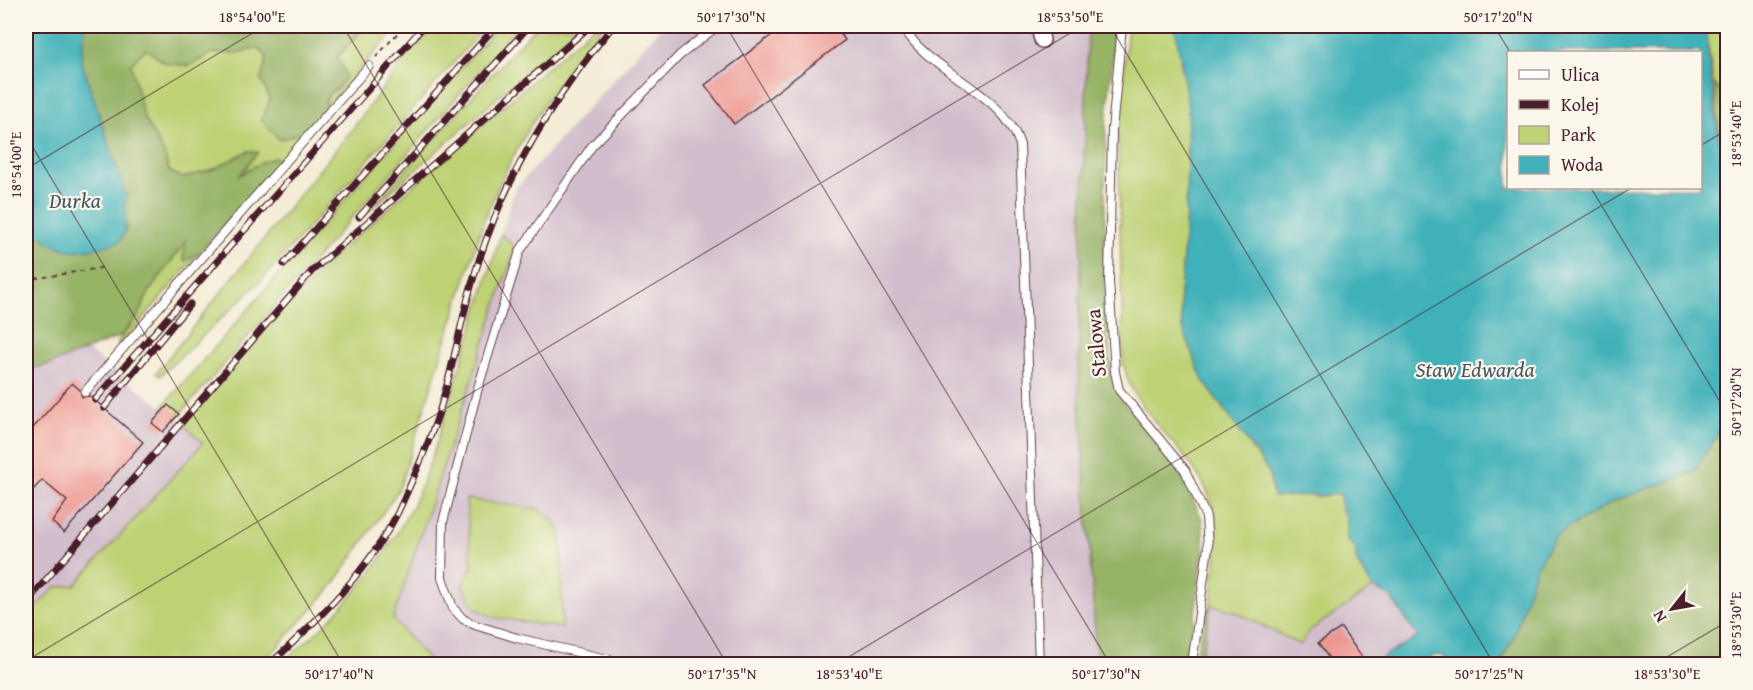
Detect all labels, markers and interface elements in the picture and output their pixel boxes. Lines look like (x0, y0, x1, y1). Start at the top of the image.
text: 18°54'00"E (219, 6, 286, 27)
text: 50°17'30"N (697, 6, 766, 27)
text: 18°53'50"E (1037, 6, 1104, 27)
text: 50°17'20"N (1464, 6, 1533, 27)
legend (1507, 51, 1702, 189)
text: Ulica (1561, 61, 1600, 88)
text: Kolej (1561, 91, 1599, 118)
text: 18°53'40"E (1725, 100, 1746, 167)
text: Park (1561, 121, 1597, 148)
text: 18°54'00"E (5, 131, 26, 198)
text: Woda (1561, 151, 1603, 178)
water label: Durka (48, 184, 101, 216)
street label: Stalowa (1077, 308, 1114, 378)
water label: Staw Edwarda (1415, 353, 1535, 385)
text: 50°17'20"N (1725, 367, 1746, 436)
north arrow (1642, 579, 1702, 639)
text: 18°53'30"E (1725, 591, 1746, 658)
text: N (1646, 606, 1672, 627)
text: 50°17'40"N (305, 663, 374, 684)
text: 50°17'35"N (688, 663, 757, 684)
text: 18°53'40"E (816, 663, 883, 684)
text: 50°17'30"N (1072, 663, 1141, 684)
text: 50°17'25"N (1455, 663, 1524, 684)
text: 18°53'30"E (1634, 663, 1701, 684)

